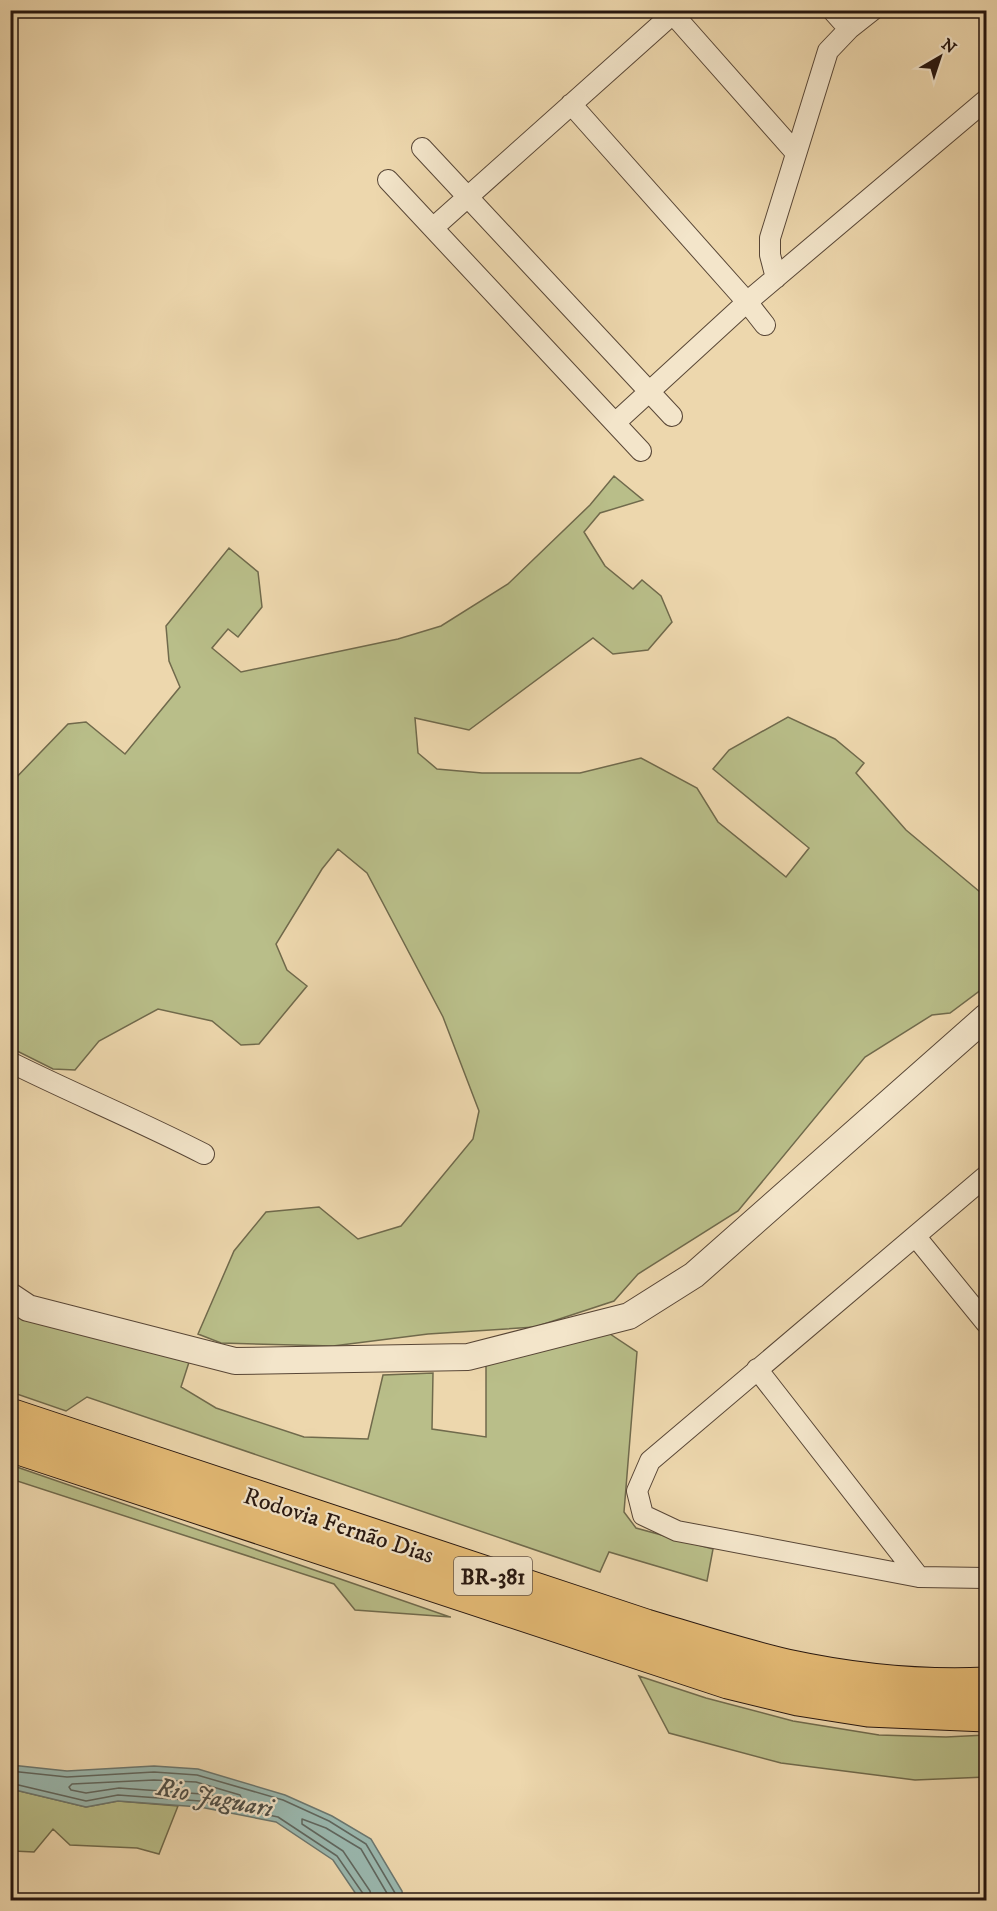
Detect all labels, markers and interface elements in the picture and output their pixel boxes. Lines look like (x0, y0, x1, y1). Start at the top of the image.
north arrow (910, 27, 970, 87)
text: N (937, 34, 960, 58)
street label: Rodovia Fernão Dias (240, 1481, 438, 1571)
road number: BR-381 (454, 1557, 532, 1595)
water label: Rio Jaguari (153, 1771, 278, 1826)

